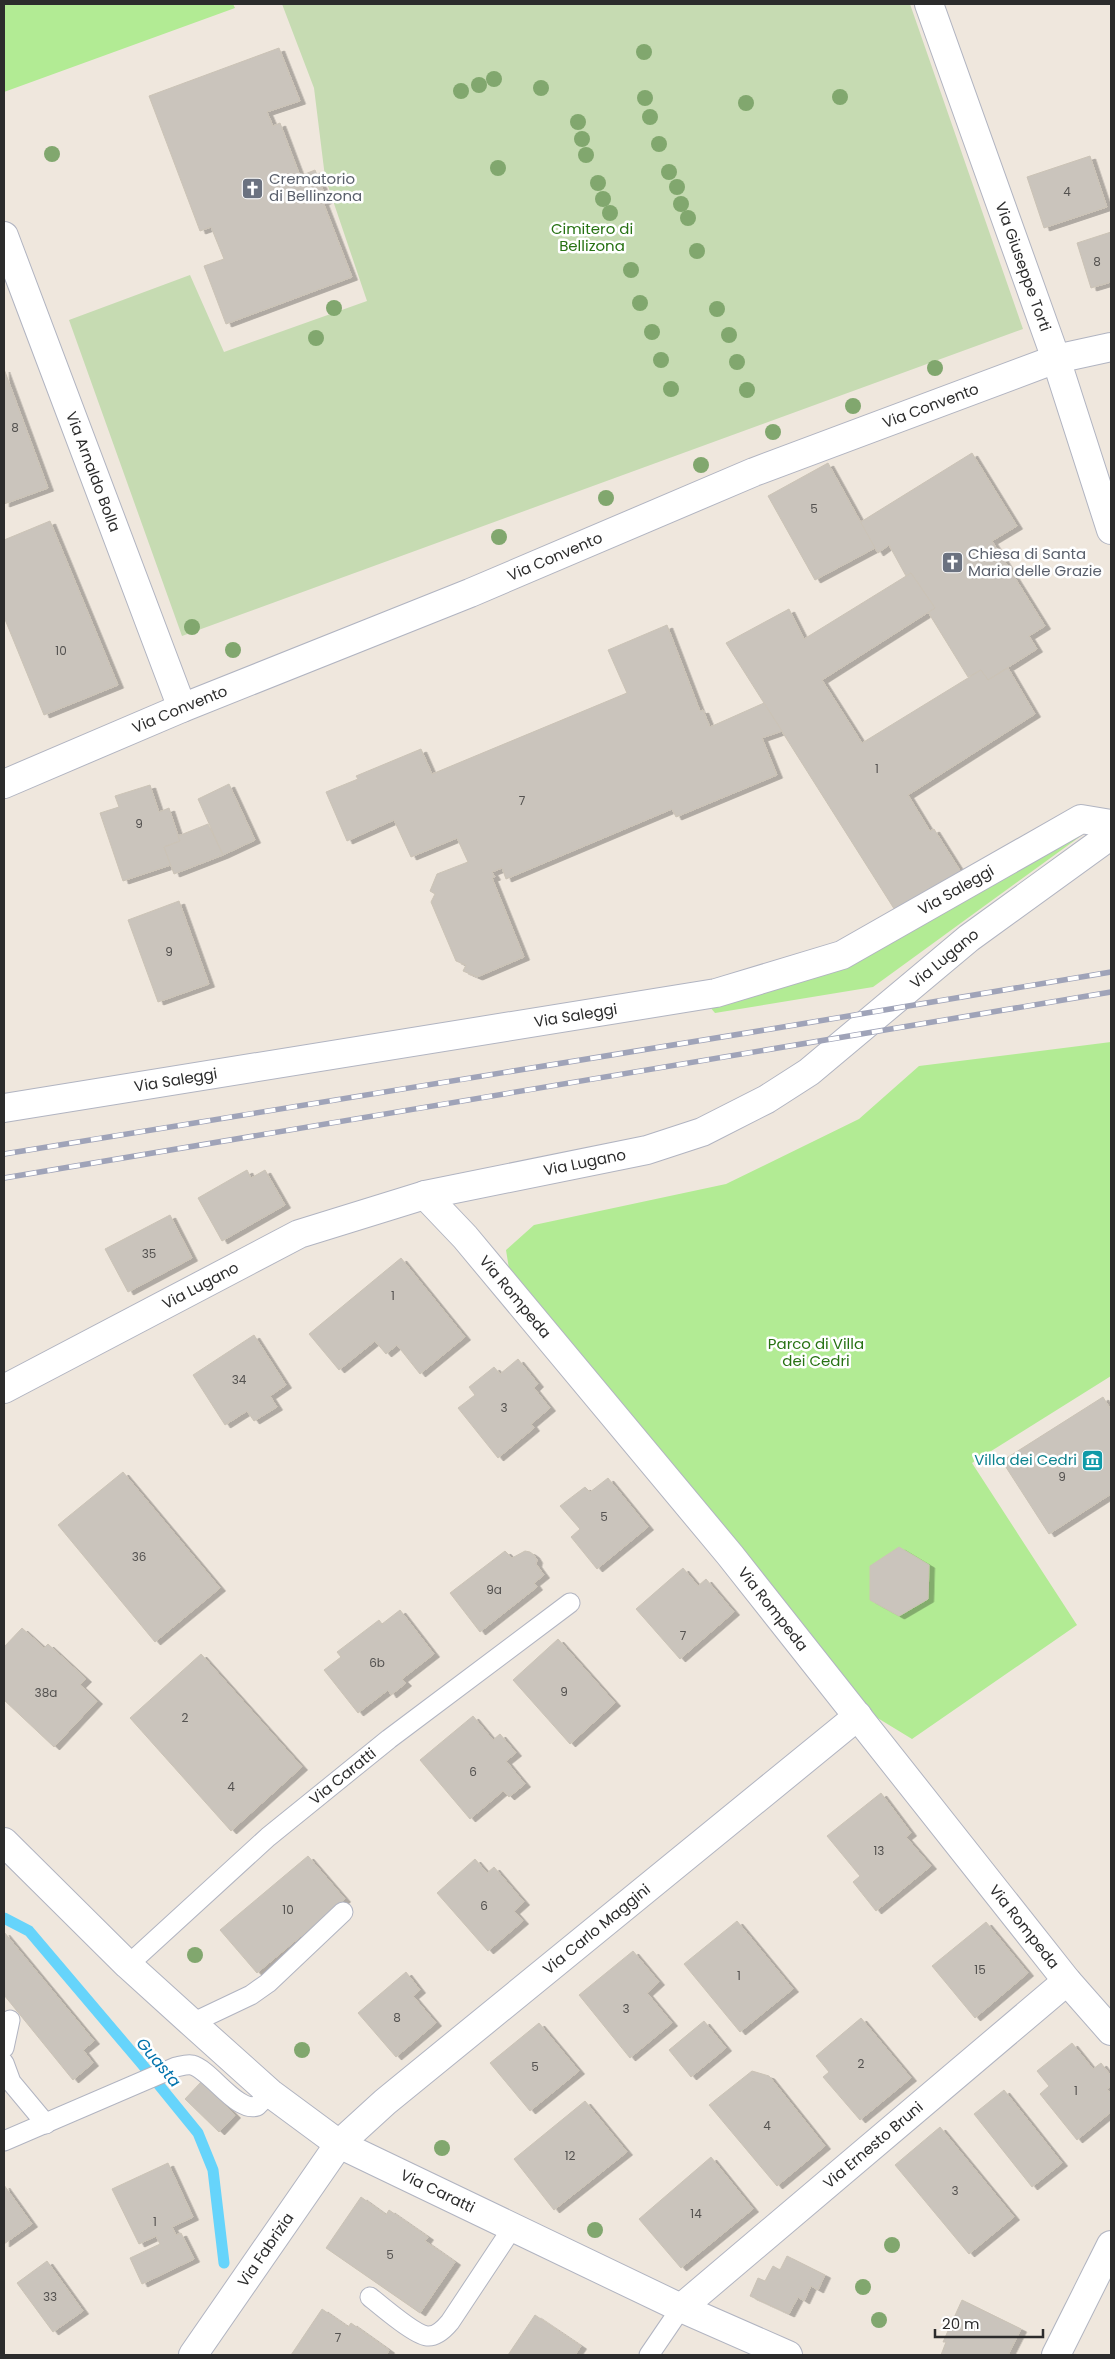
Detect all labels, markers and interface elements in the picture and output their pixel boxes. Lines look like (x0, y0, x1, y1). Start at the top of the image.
place label: Crematorio di Bellinzona (269, 168, 362, 206)
church icon: Crematorio di Bellinzona (241, 176, 265, 200)
house number: 4 (1063, 183, 1071, 200)
street label: Via Giuseppe Torti (991, 199, 1056, 334)
park label: Cimitero di Bellizona (551, 218, 633, 256)
house number: 8 (1093, 253, 1101, 270)
street label: Via Convento (879, 378, 982, 433)
street label: Via Arnaldo Bolla (61, 408, 126, 535)
house number: 8 (11, 419, 19, 436)
house number: 5 (810, 500, 818, 517)
street label: Via Convento (504, 527, 605, 586)
place label: Chiesa di Santa Maria delle Grazie (968, 543, 1102, 581)
church icon: Chiesa di Santa Maria delle Grazie (940, 551, 964, 575)
house number: 10 (55, 642, 67, 659)
street label: Via Convento (129, 680, 230, 738)
house number: 1 (875, 760, 879, 777)
house number: 7 (519, 792, 526, 809)
house number: 9 (135, 815, 143, 832)
street label: Via Saleggi (914, 860, 997, 920)
street label: Via Lugano (905, 923, 983, 993)
house number: 9 (165, 943, 173, 960)
street label: Via Saleggi (532, 998, 619, 1032)
street label: Via Saleggi (133, 1063, 219, 1097)
street label: Via Lugano (541, 1144, 628, 1181)
house number: 35 (142, 1245, 156, 1262)
street label: Via Rompeda (475, 1251, 556, 1342)
street label: Via Lugano (158, 1257, 242, 1314)
house number: 1 (391, 1287, 395, 1304)
park label: Parco di Villa dei Cedri (768, 1333, 864, 1371)
house number: 34 (232, 1371, 247, 1388)
house number: 3 (500, 1399, 508, 1416)
museum icon: Villa dei Cedri (1081, 1448, 1105, 1472)
place label: Villa dei Cedri (974, 1449, 1077, 1470)
house number: 9 (1058, 1468, 1066, 1485)
house number: 5 (600, 1508, 608, 1525)
house number: 36 (132, 1548, 146, 1565)
street label: Via Rompeda (733, 1562, 813, 1655)
house number: 9a (486, 1581, 502, 1598)
house number: 7 (680, 1627, 687, 1644)
house number: 6b (369, 1654, 385, 1671)
house number: 9 (560, 1683, 568, 1700)
house number: 38a (35, 1684, 57, 1701)
house number: 2 (182, 1709, 189, 1726)
street label: Via Caratti (305, 1743, 380, 1809)
house number: 6 (469, 1763, 477, 1780)
house number: 4 (227, 1778, 235, 1795)
house number: 13 (874, 1842, 884, 1859)
street label: Via Carlo Maggini (538, 1879, 654, 1979)
street label: Via Rompeda (985, 1880, 1064, 1973)
house number: 6 (480, 1897, 488, 1914)
house number: 10 (282, 1901, 294, 1918)
house number: 15 (974, 1961, 986, 1978)
house number: 1 (737, 1967, 741, 1984)
house number: 3 (622, 2000, 630, 2017)
house number: 8 (393, 2009, 401, 2026)
water label: Guasta (131, 2033, 186, 2092)
house number: 2 (858, 2055, 865, 2072)
house number: 5 (531, 2058, 539, 2075)
house number: 1 (1074, 2082, 1078, 2099)
street label: Via Ernesto Bruni (819, 2096, 927, 2193)
house number: 4 (763, 2117, 771, 2134)
house number: 12 (565, 2147, 575, 2164)
street label: Via Caratti (397, 2164, 478, 2218)
house number: 3 (951, 2182, 959, 2199)
house number: 14 (690, 2205, 702, 2222)
street label: Via Fabrizia (232, 2208, 298, 2291)
house number: 1 (153, 2213, 157, 2230)
house number: 5 (386, 2246, 394, 2263)
house number: 33 (43, 2288, 57, 2305)
scale bar (935, 2306, 1042, 2338)
text: 20 m (942, 2313, 980, 2334)
house number: 7 (335, 2329, 342, 2346)

